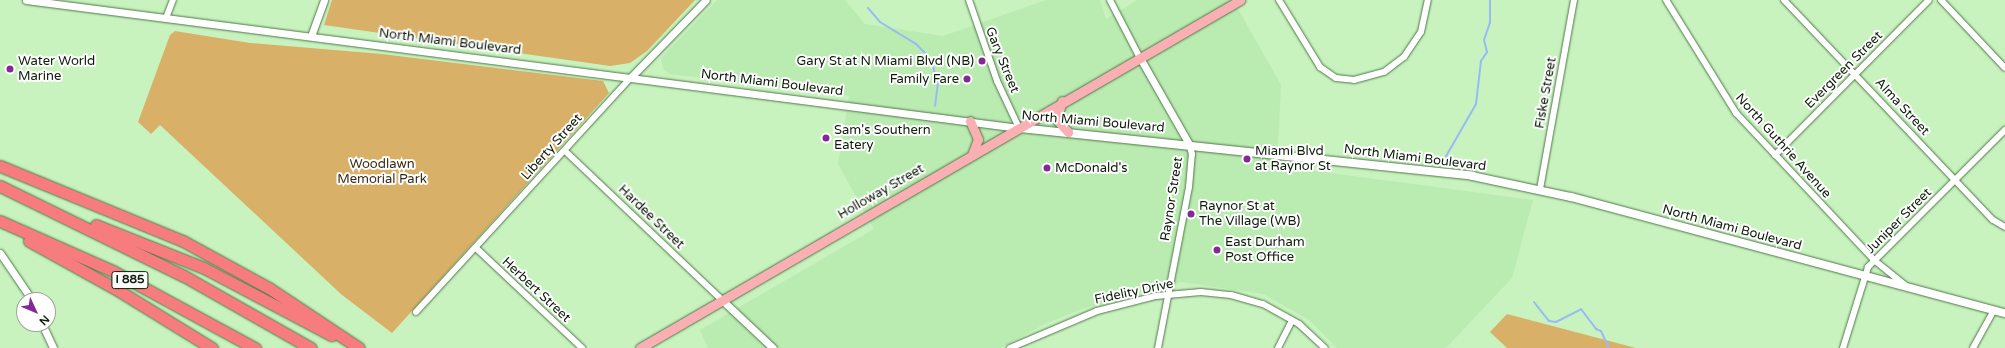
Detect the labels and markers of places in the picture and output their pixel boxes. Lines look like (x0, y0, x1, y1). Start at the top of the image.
place label: Gary St at N Miami Blvd (NB) (796, 53, 974, 69)
place label: Water World Marine (18, 54, 95, 85)
marker: Gary St at N Miami Blvd (NB) (977, 56, 987, 66)
marker: Water World Marine (5, 64, 15, 74)
place label: Family Fare (890, 71, 959, 87)
marker: Family Fare (962, 74, 972, 84)
place label: Sam's Southern Eatery (834, 123, 931, 154)
marker: Sam's Southern Eatery (821, 133, 831, 143)
place label: Miami Blvd at Raynor St (1255, 144, 1331, 175)
marker: Miami Blvd at Raynor St (1242, 154, 1252, 164)
place label: McDonald's (1055, 160, 1128, 176)
marker: McDonald's (1042, 163, 1052, 173)
place label: Raynor St at The Village (WB) (1199, 199, 1300, 230)
marker: Raynor St at The Village (WB) (1186, 209, 1196, 219)
place label: East Durham Post Office (1225, 235, 1305, 266)
marker: East Durham Post Office (1212, 245, 1222, 255)

